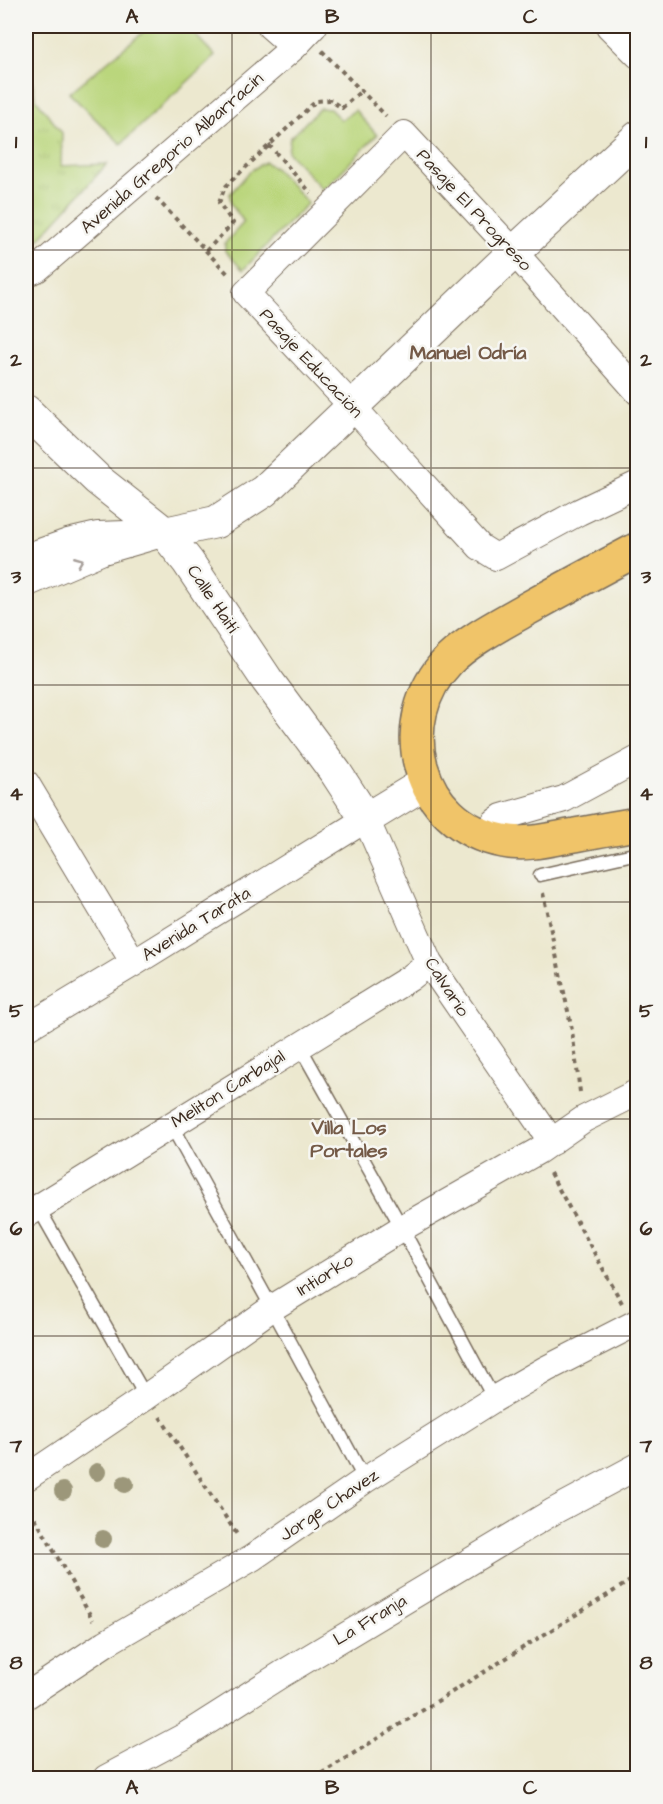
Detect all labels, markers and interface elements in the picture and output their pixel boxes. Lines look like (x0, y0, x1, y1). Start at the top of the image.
text: A (126, 3, 139, 31)
text: B (325, 3, 340, 31)
text: C (523, 3, 538, 31)
street label: Avenida Gregorio Albarracín (75, 66, 270, 240)
text: 1 (15, 128, 18, 156)
text: 1 (645, 128, 648, 156)
street label: Pasaje El Progreso (410, 143, 537, 277)
street label: Pasaje Educación (254, 303, 368, 423)
district label: Manuel Odría (410, 339, 527, 367)
text: 2 (9, 346, 22, 374)
text: 2 (639, 346, 652, 374)
one-way arrow (73, 556, 84, 568)
street label: Calle Haití (181, 560, 245, 638)
text: 3 (10, 563, 22, 591)
text: 3 (640, 563, 652, 591)
text: 4 (9, 780, 23, 808)
text: 4 (639, 780, 653, 808)
street label: Avenida Tarata (137, 881, 255, 967)
street label: Calvario (419, 953, 475, 1021)
text: 5 (9, 997, 24, 1025)
text: 5 (639, 997, 654, 1025)
street label: Meliton Carbajal (166, 1044, 290, 1134)
district label: Villa Los Portales (310, 1114, 388, 1165)
text: 6 (10, 1215, 23, 1243)
text: 6 (640, 1215, 653, 1243)
street label: Intiorko (292, 1248, 358, 1302)
text: 7 (9, 1432, 23, 1460)
text: 7 (639, 1432, 653, 1460)
street label: Jorge Chavez (275, 1463, 384, 1548)
street label: La Franja (329, 1588, 411, 1652)
text: 8 (10, 1649, 23, 1677)
text: 8 (640, 1649, 653, 1677)
text: A (126, 1774, 139, 1802)
text: B (325, 1774, 340, 1802)
text: C (523, 1774, 538, 1802)

